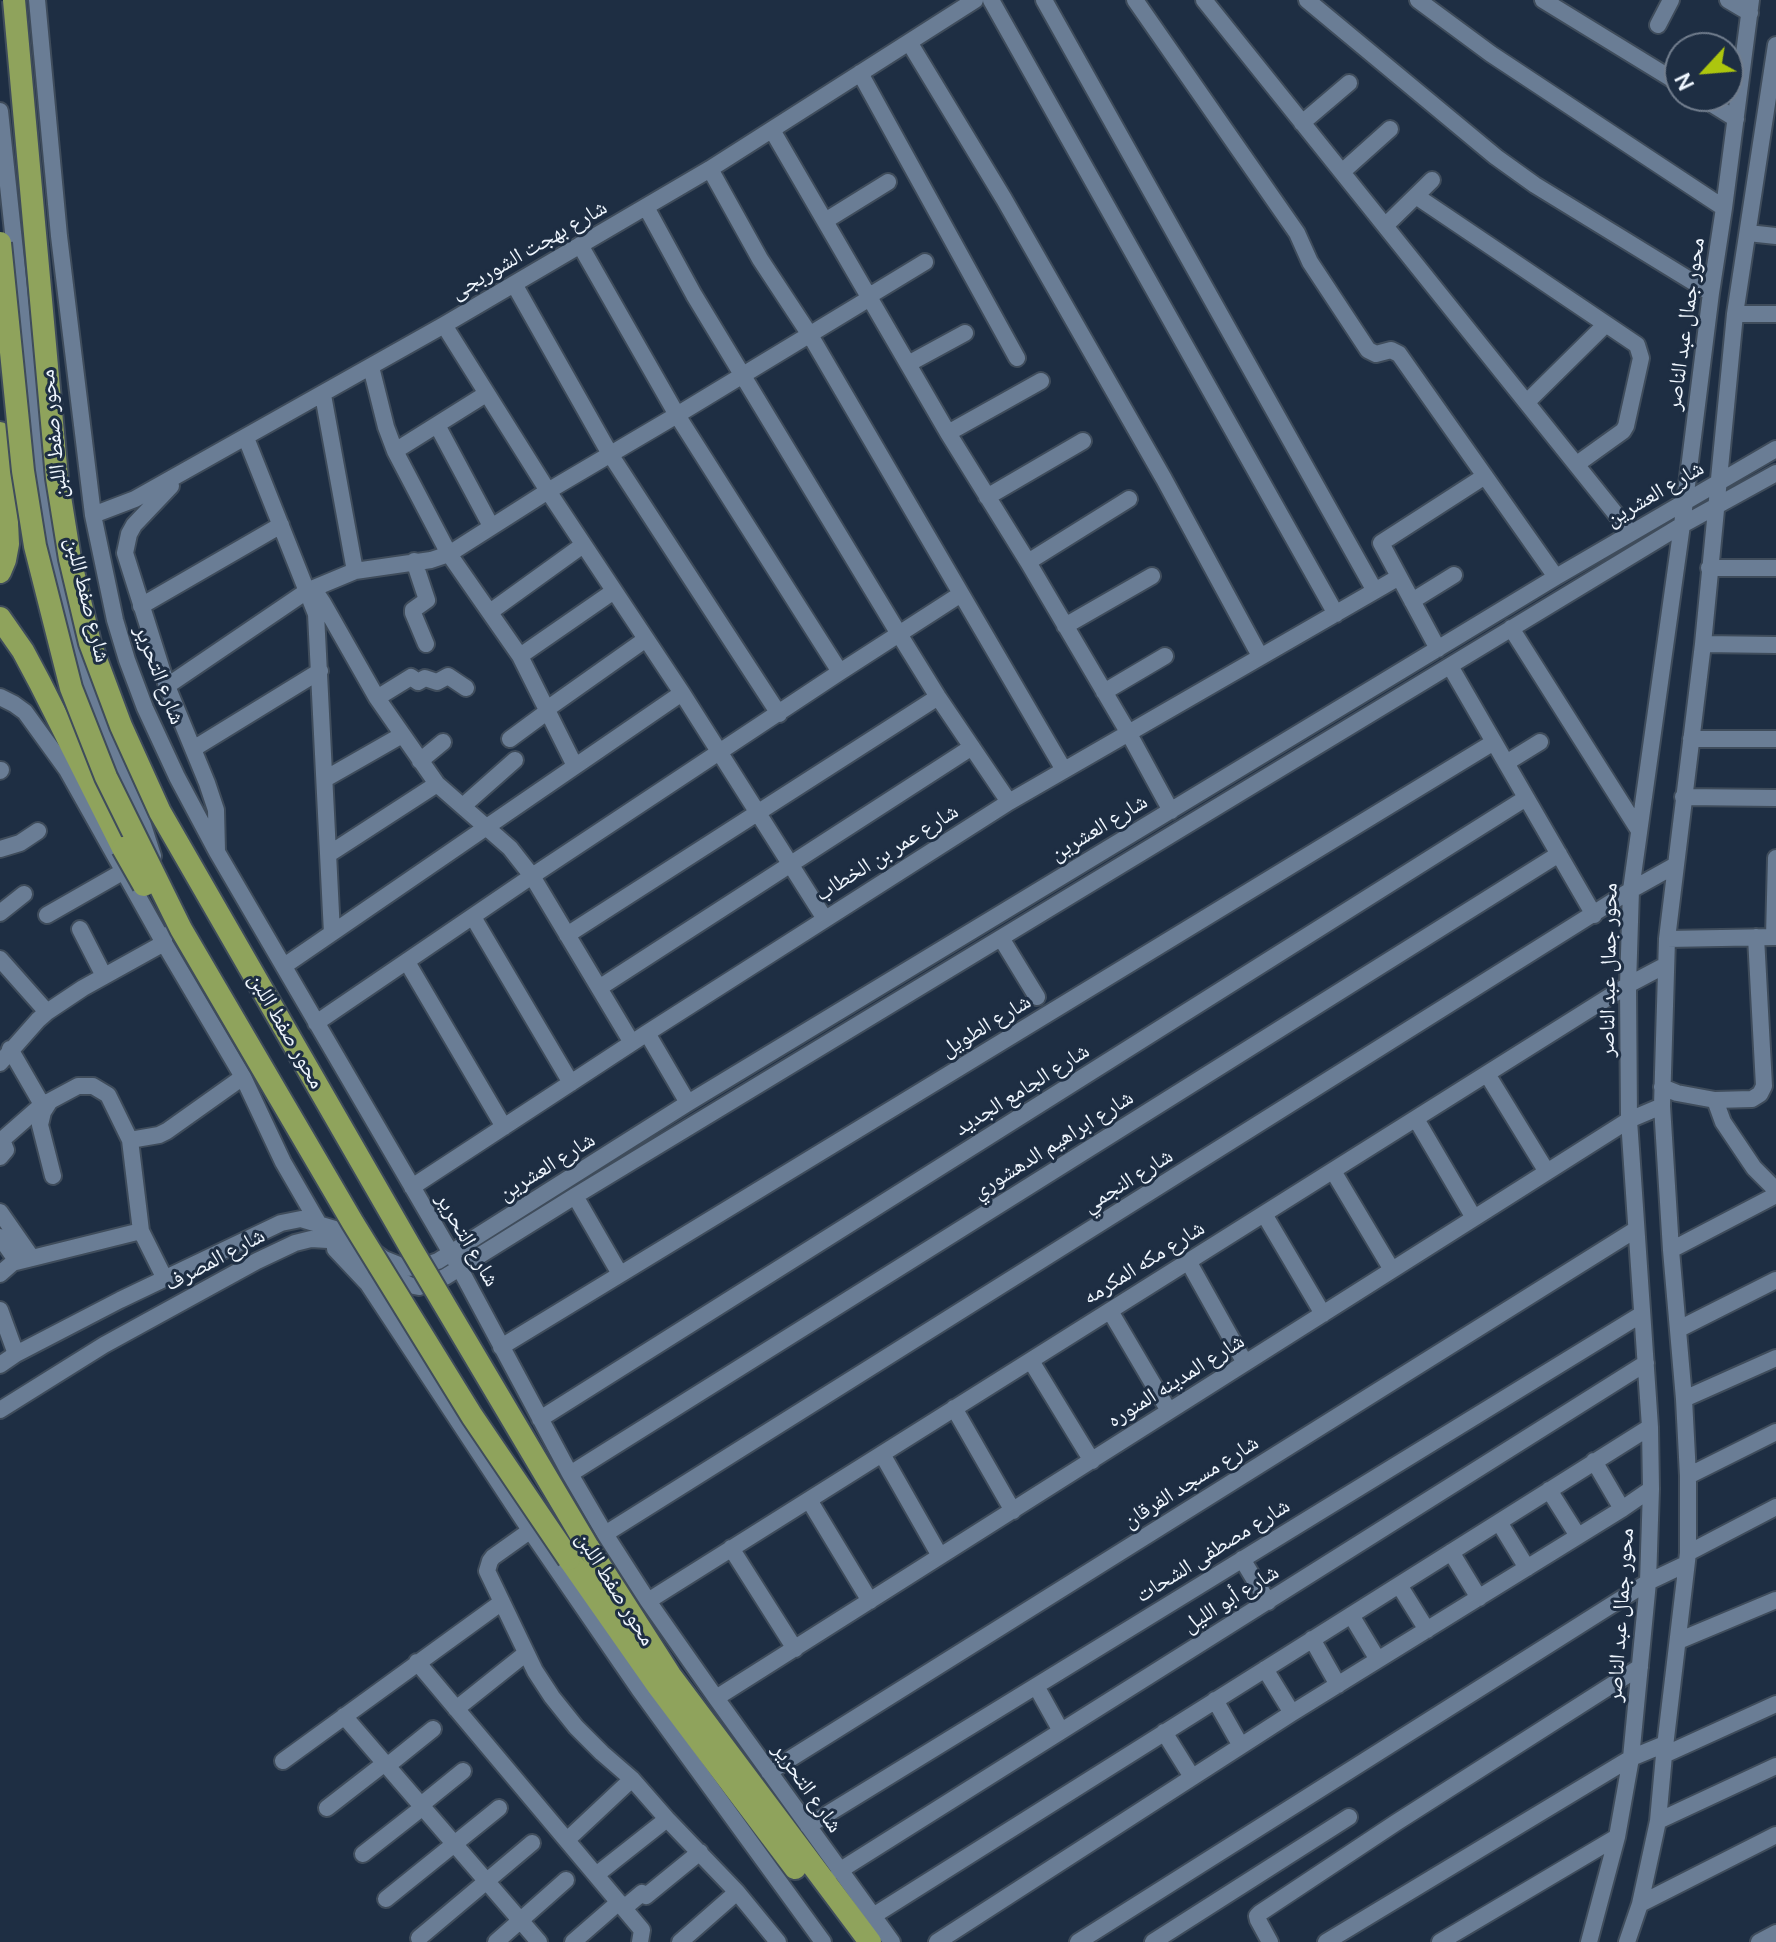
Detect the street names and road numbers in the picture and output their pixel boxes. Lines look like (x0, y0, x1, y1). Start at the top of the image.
street label: شارع بهجت الشوربجى (446, 194, 612, 306)
street label: محور جمال عبد الناصر (1661, 236, 1711, 412)
street label: محور صفط اللبن (34, 368, 74, 500)
street label: شارع العشرين (1601, 455, 1709, 533)
street label: شارع صفط اللبن (59, 535, 115, 665)
street label: شارع التحرير (128, 622, 190, 728)
street label: شارع العشرين (1045, 789, 1153, 867)
street label: شارع عمر بن الخطاب (810, 798, 964, 908)
street label: محور جمال عبد الناصر (1594, 883, 1624, 1057)
street label: محور صفط اللبن (242, 968, 330, 1094)
street label: شارع الطويل (936, 989, 1036, 1063)
street label: شارع الجامع الجديد (950, 1038, 1094, 1142)
street label: شارع ابراهيم الدهشوري (967, 1085, 1139, 1205)
street label: شارع العشرين (494, 1127, 600, 1207)
street label: شارع النجمي (1078, 1143, 1178, 1219)
street label: شارع التحرير (430, 1188, 504, 1292)
street label: شارع مكه المكرمه (1078, 1215, 1210, 1311)
street label: شارع المصرف (160, 1223, 270, 1297)
street label: شارع المدينه المنوره (1102, 1328, 1250, 1434)
street label: شارع مسجد الفرقان (1118, 1430, 1264, 1534)
street label: شارع مصطفى الشحات (1131, 1493, 1295, 1609)
street label: محور صفط اللبن (569, 1527, 661, 1651)
street label: محور جمال عبد الناصر (1602, 1527, 1640, 1703)
street label: شارع أبو الليل (1178, 1559, 1284, 1639)
street label: شارع التحرير (766, 1738, 848, 1838)

